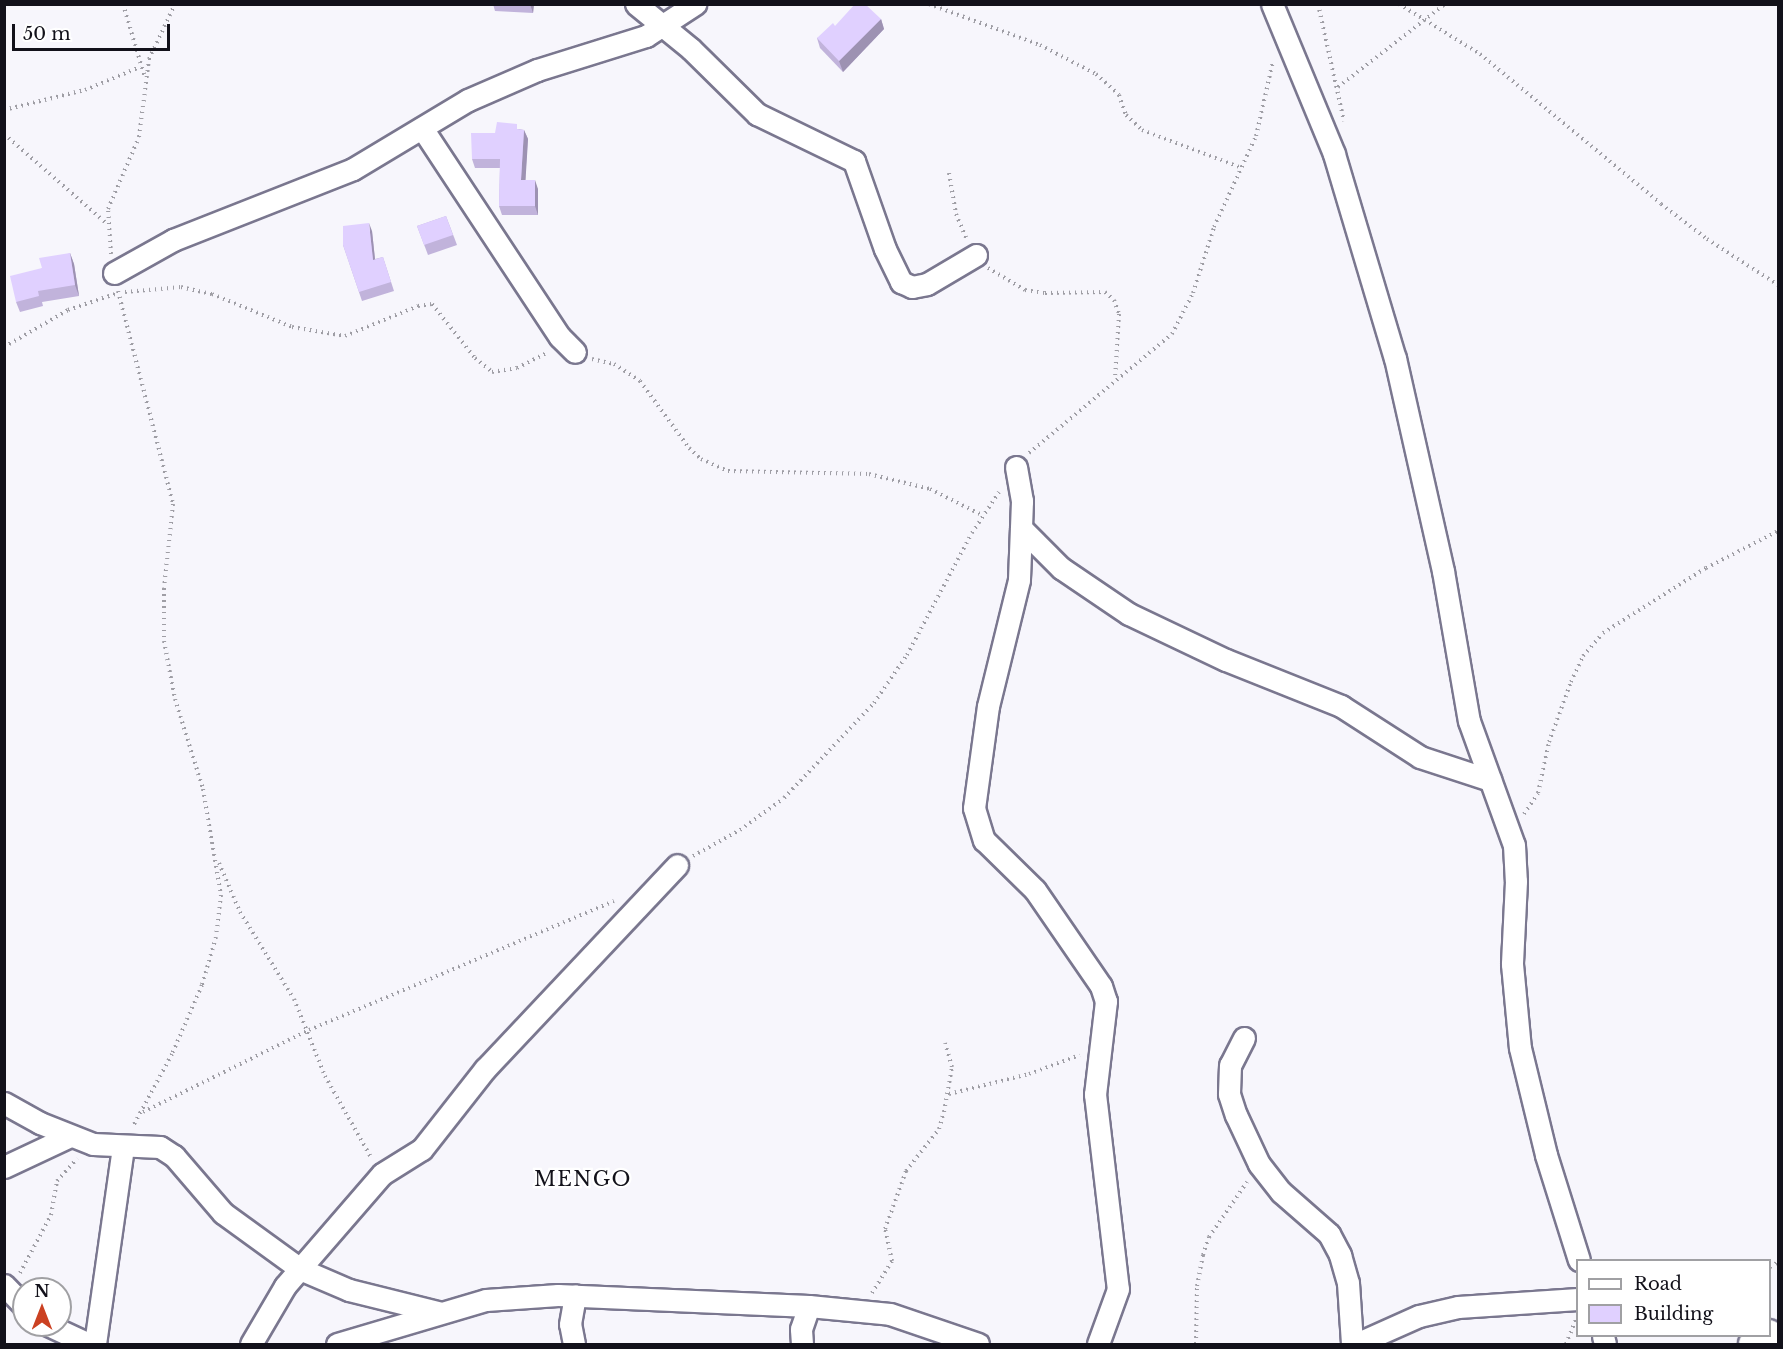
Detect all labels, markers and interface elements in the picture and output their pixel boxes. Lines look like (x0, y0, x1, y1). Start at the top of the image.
scale bar (15, 12, 172, 50)
text: 50 m (23, 23, 71, 45)
district label: MENGO (534, 1167, 632, 1191)
legend (1576, 1259, 1771, 1337)
text: Road (1634, 1273, 1682, 1295)
north arrow (12, 1277, 72, 1337)
text: N (34, 1281, 50, 1301)
text: Building (1634, 1303, 1713, 1325)

